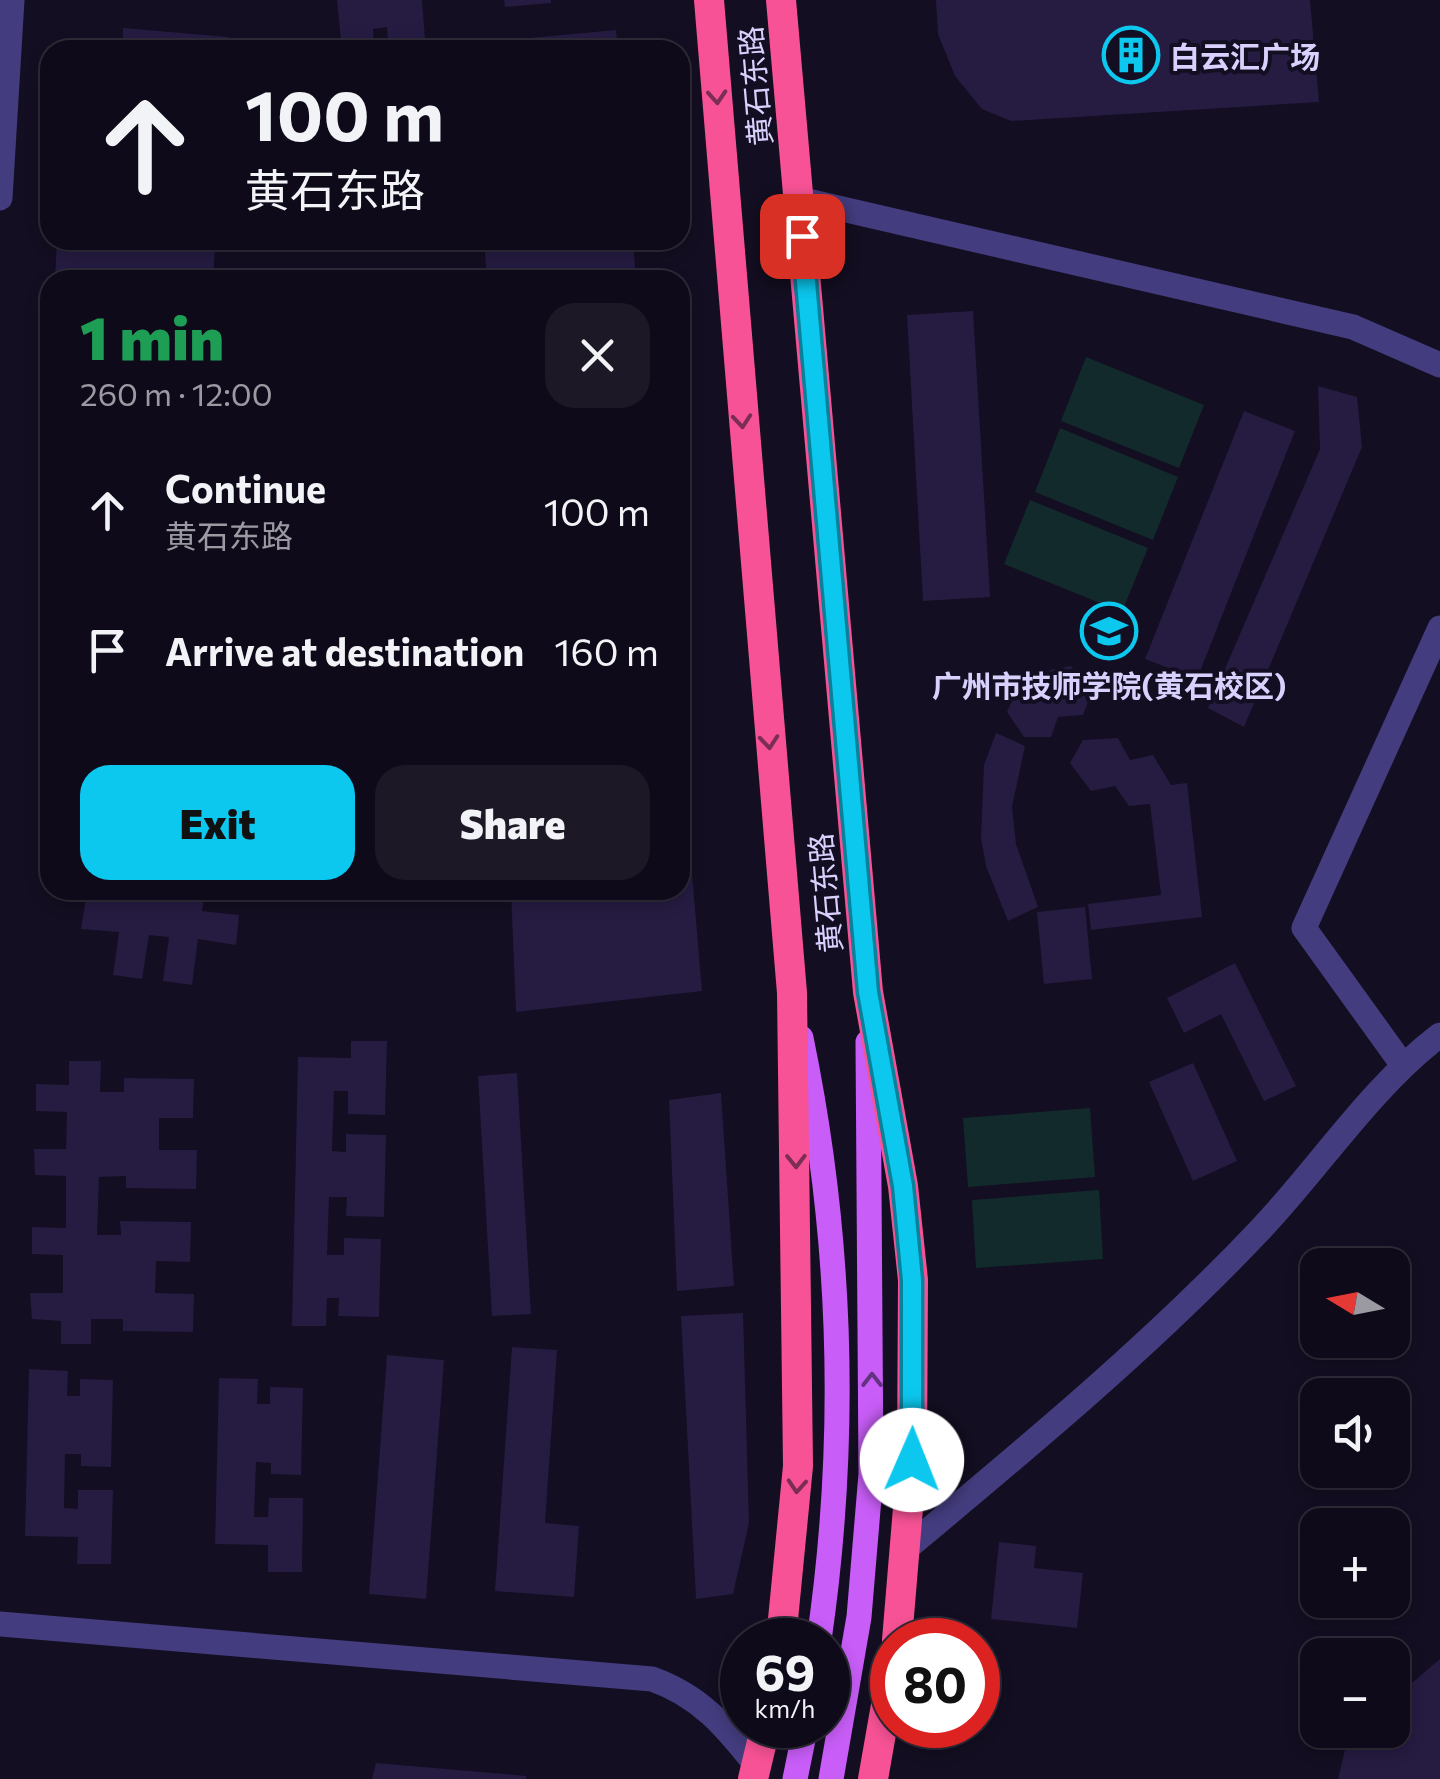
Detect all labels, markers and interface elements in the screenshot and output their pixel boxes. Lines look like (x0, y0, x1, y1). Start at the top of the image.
street label: 黄石东路 (730, 25, 778, 147)
building icon: 白云汇广场 (1101, 25, 1161, 85)
place label: 白云汇广场 (1170, 37, 1320, 74)
text: 100 m (245, 70, 444, 155)
icon: ahead (80, 80, 210, 210)
one-way arrow (705, 90, 727, 106)
text: 黄石东路 (245, 161, 425, 216)
pin (760, 194, 845, 279)
icon: arrive (775, 209, 830, 264)
text: 1 min (80, 299, 224, 372)
button: close (545, 303, 650, 408)
text: 260 m · 12:00 (80, 373, 273, 413)
one-way arrow (731, 414, 753, 430)
text: Continue (165, 464, 326, 511)
icon: ahead (80, 483, 135, 538)
text: 100 m (544, 487, 650, 534)
text: 黄石东路 (165, 515, 293, 555)
school or university icon: 广州市技师学院(黄石校区) (1079, 601, 1139, 661)
icon: arrive (80, 623, 135, 678)
text: Arrive at destination (165, 627, 524, 674)
text: 160 m (554, 627, 659, 674)
place label: 广州市技师学院(黄石校区) (932, 666, 1286, 703)
one-way arrow (758, 734, 779, 750)
button: Exit (80, 765, 355, 880)
button: Share (375, 765, 650, 880)
street label: 黄石东路 (800, 832, 848, 954)
one-way arrow (785, 1153, 806, 1169)
north arrow (1300, 1248, 1410, 1358)
map controls (1300, 1248, 1410, 1748)
one-way arrow (861, 1372, 883, 1388)
button: sound (1300, 1378, 1410, 1488)
position arrow (860, 1408, 964, 1512)
one-way arrow (786, 1478, 808, 1494)
button: + (1300, 1508, 1410, 1618)
speed limit sign: 80 (870, 1618, 1000, 1748)
button: − (1300, 1638, 1410, 1748)
text: 69 (755, 1640, 815, 1701)
text: km/h (755, 1693, 815, 1723)

